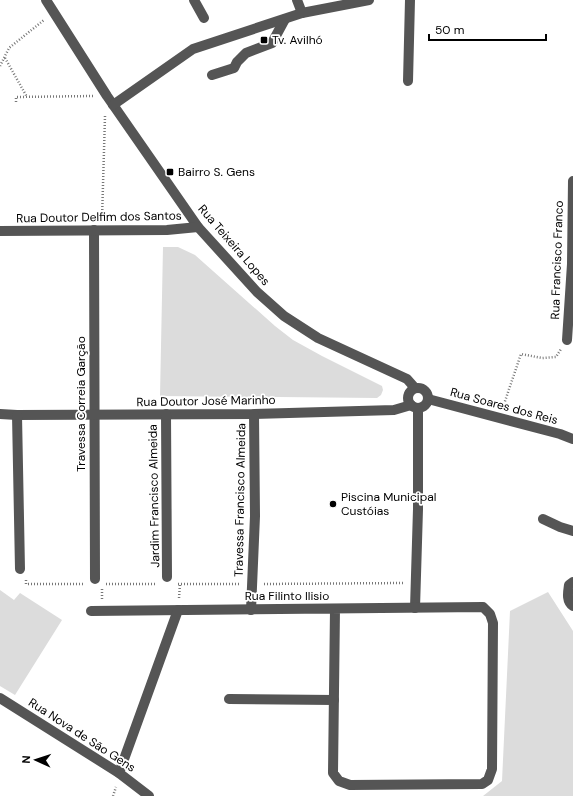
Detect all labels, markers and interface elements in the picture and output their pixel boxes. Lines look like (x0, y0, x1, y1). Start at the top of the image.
scale bar (429, 16, 546, 42)
text: 50 m (435, 22, 464, 38)
place label: Tv. Avilhó (272, 32, 323, 48)
marker: Tv. Avilhó (259, 35, 269, 45)
place label: Bairro S. Gens (178, 164, 255, 180)
marker: Bairro S. Gens (165, 167, 175, 177)
street label: Rua Francisco Franco (547, 200, 567, 320)
street label: Rua Teixeira Lopes (194, 201, 274, 289)
street label: Rua Doutor Delfim dos Santos (16, 208, 182, 226)
street label: Travessa Correia Garção (73, 336, 89, 472)
street label: Rua Soares dos Reis (448, 384, 560, 428)
street label: Rua Doutor José Marinho (136, 392, 276, 410)
street label: Travessa Francisco Almeida (231, 423, 249, 577)
street label: Jardim Francisco Almeida (145, 424, 163, 568)
place label: Piscina Municipal Custóias (341, 489, 436, 519)
marker: Piscina Municipal Custóias (328, 499, 338, 509)
street label: Rua Filinto Ilisio (245, 588, 329, 604)
street label: Rua Nova de São Gens (26, 695, 138, 775)
north arrow (16, 740, 56, 780)

